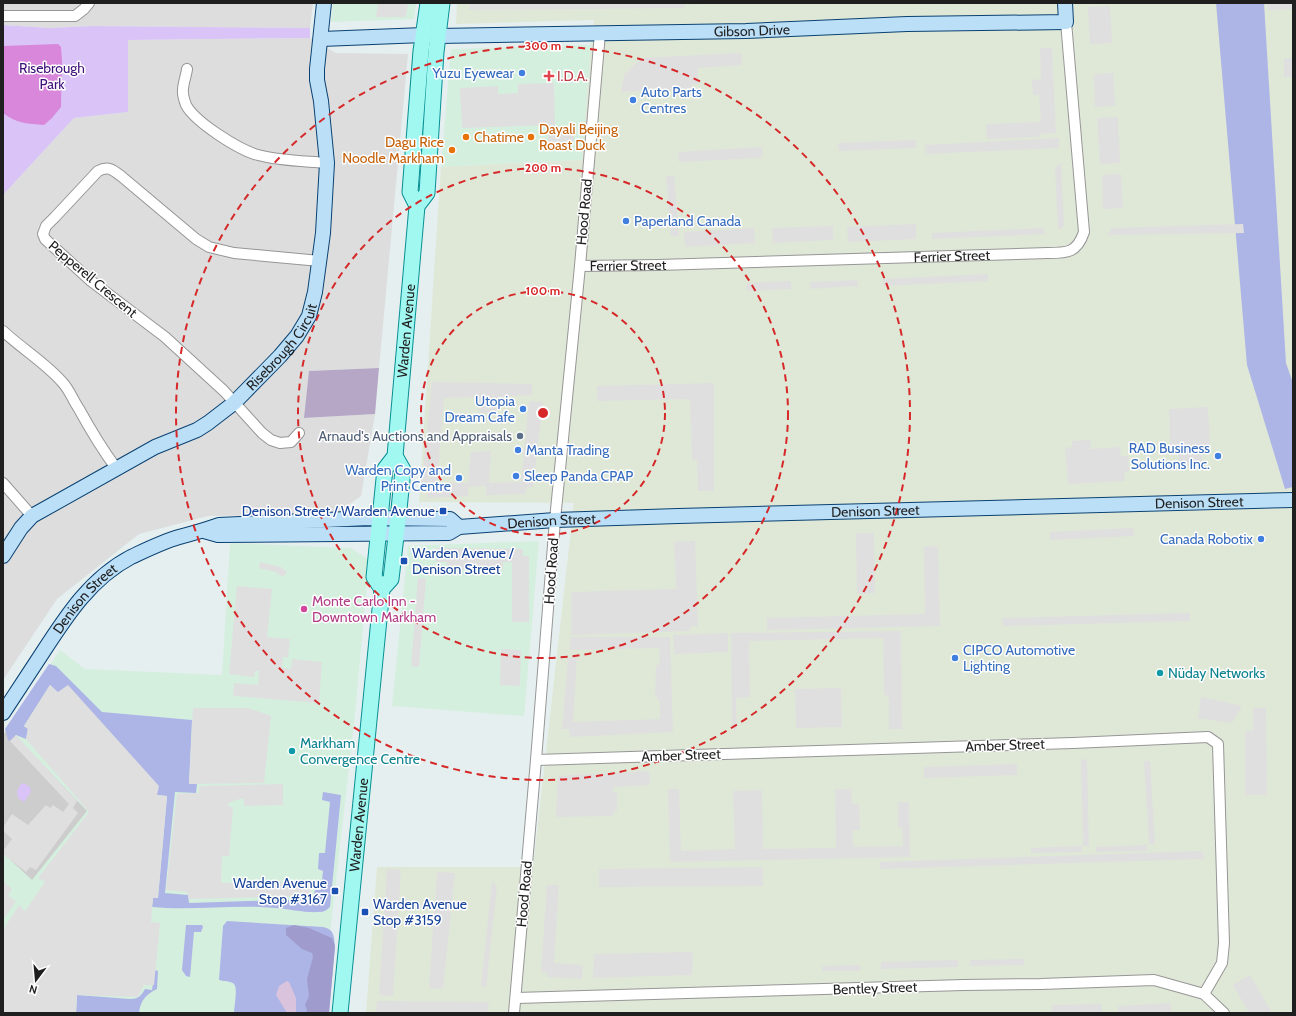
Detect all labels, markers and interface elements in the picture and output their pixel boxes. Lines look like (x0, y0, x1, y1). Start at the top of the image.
street label: Gibson Drive (714, 20, 790, 41)
text: 300 m (525, 38, 561, 53)
park label: Risebrough Park (19, 59, 85, 93)
place label: Yuzu Eyewear (432, 64, 515, 82)
place label: I.D.A. (557, 67, 588, 85)
marker: Yuzu Eyewear (517, 68, 527, 78)
marker: I.D.A. (544, 71, 554, 81)
place label: Auto Parts Centres (641, 83, 702, 117)
marker: Auto Parts Centres (628, 95, 638, 105)
place label: Dayali Beijing Roast Duck (539, 120, 619, 154)
place label: Chatime (474, 128, 524, 146)
marker: Chatime (461, 132, 471, 142)
marker: Dayali Beijing Roast Duck (526, 132, 536, 142)
place label: Dagu Rice Noodle Markham (342, 133, 444, 167)
marker: Dagu Rice Noodle Markham (447, 145, 457, 155)
text: 200 m (525, 160, 561, 175)
street label: Hood Road (572, 178, 596, 246)
place label: Paperland Canada (634, 212, 741, 230)
marker: Paperland Canada (621, 216, 631, 226)
street label: Pepperell Crescent (45, 237, 141, 322)
street label: Ferrier Street (913, 246, 991, 266)
street label: Ferrier Street (590, 256, 667, 275)
street label: Warden Avenue (393, 283, 419, 378)
text: 100 m (526, 283, 560, 298)
street label: Risebrough Circuit (242, 302, 321, 394)
place label: Utopia Dream Cafe (444, 392, 515, 426)
marker: Utopia Dream Cafe (518, 404, 528, 414)
centre of rings (536, 406, 550, 420)
place label: Arnaud's Auctions and Appraisals (318, 427, 512, 445)
marker: Arnaud's Auctions and Appraisals (515, 431, 525, 441)
place label: RAD Business Solutions Inc. (1129, 439, 1210, 473)
place label: Manta Trading (526, 441, 610, 459)
marker: Manta Trading (513, 445, 523, 455)
marker: RAD Business Solutions Inc. (1213, 451, 1223, 461)
place label: Warden Copy and Print Centre (345, 461, 451, 495)
place label: Sleep Panda CPAP (524, 467, 633, 485)
marker: Sleep Panda CPAP (511, 471, 521, 481)
marker: Warden Copy and Print Centre (454, 473, 464, 483)
street label: Denison Street (1155, 492, 1244, 513)
street label: Denison Street (831, 501, 920, 521)
place label: Denison Street / Warden Avenue (242, 502, 435, 520)
marker: Denison Street / Warden Avenue (438, 506, 448, 516)
street label: Denison Street (507, 510, 596, 532)
place label: Canada Robotix (1160, 530, 1253, 548)
marker: Canada Robotix (1256, 534, 1266, 544)
street label: Hood Road (540, 537, 562, 605)
place label: Warden Avenue / Denison Street (412, 544, 514, 578)
marker: Warden Avenue / Denison Street (399, 556, 409, 566)
street label: Denison Street (49, 559, 121, 637)
place label: Monte Carlo Inn - Downtown Markham (312, 592, 436, 626)
marker: Monte Carlo Inn - Downtown Markham (299, 604, 309, 614)
place label: CIPCO Automotive Lighting (963, 641, 1075, 675)
marker: CIPCO Automotive Lighting (950, 653, 960, 663)
place label: Nüday Networks (1168, 664, 1265, 682)
marker: Nüday Networks (1155, 668, 1165, 678)
place label: Markham Convergence Centre (300, 734, 420, 768)
street label: Amber Street (965, 735, 1045, 755)
street label: Amber Street (641, 745, 721, 765)
marker: Markham Convergence Centre (287, 746, 297, 756)
street label: Warden Avenue (345, 777, 372, 873)
street label: Hood Road (512, 860, 536, 928)
place label: Warden Avenue Stop #3167 (233, 874, 327, 908)
marker: Warden Avenue Stop #3167 (330, 886, 340, 896)
place label: Warden Avenue Stop #3159 (373, 895, 467, 929)
marker: Warden Avenue Stop #3159 (360, 907, 370, 917)
north arrow (16, 960, 56, 1000)
street label: Bentley Street (832, 978, 918, 998)
text: N (28, 982, 39, 997)

